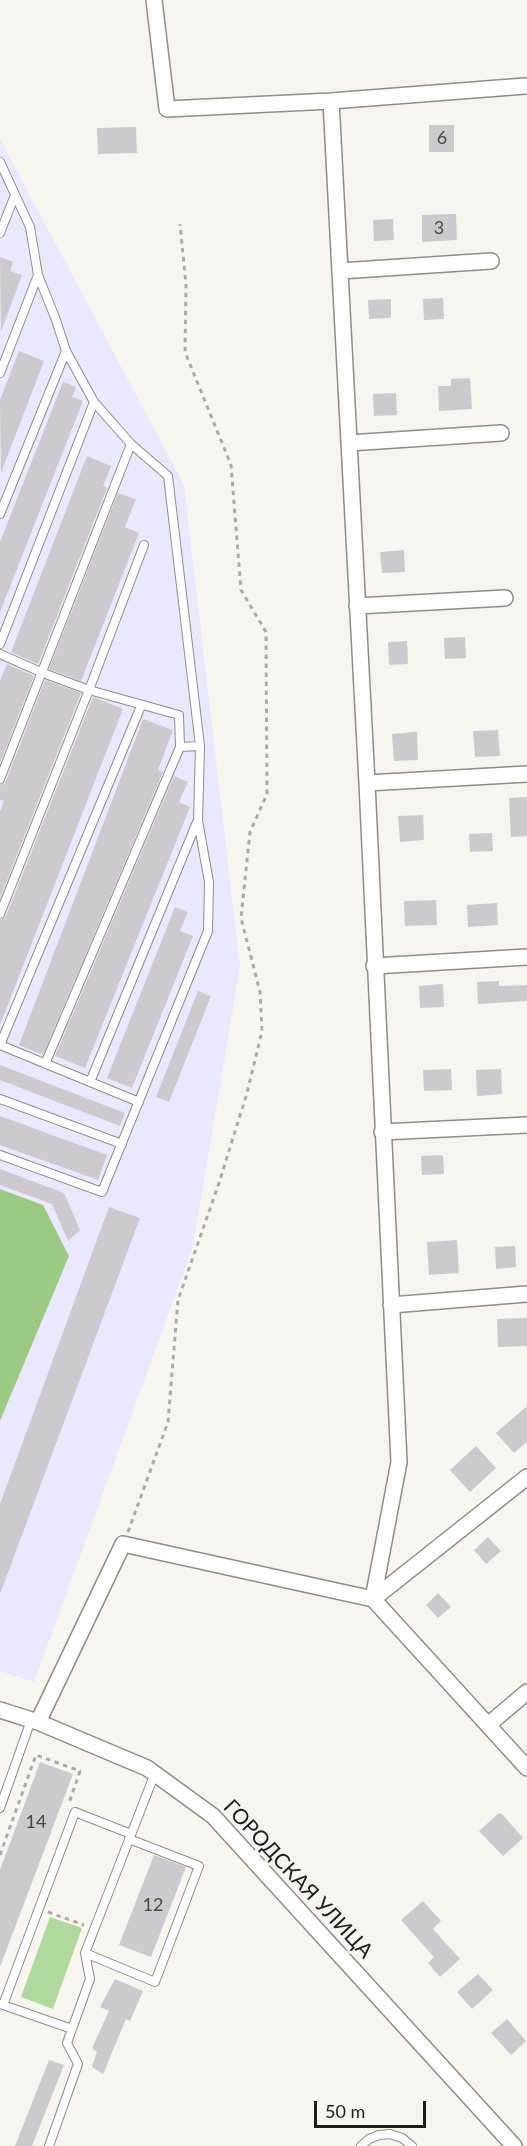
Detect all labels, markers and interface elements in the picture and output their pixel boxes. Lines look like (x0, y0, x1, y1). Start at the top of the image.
house number: 6 (437, 127, 447, 149)
house number: 3 (434, 217, 444, 239)
street label: ГОРОДСКАЯ УЛИЦА (218, 1794, 378, 1964)
house number: 14 (26, 1811, 46, 1833)
house number: 12 (143, 1894, 163, 1916)
scale bar (317, 2089, 430, 2127)
text: 50 m (325, 2100, 365, 2122)

